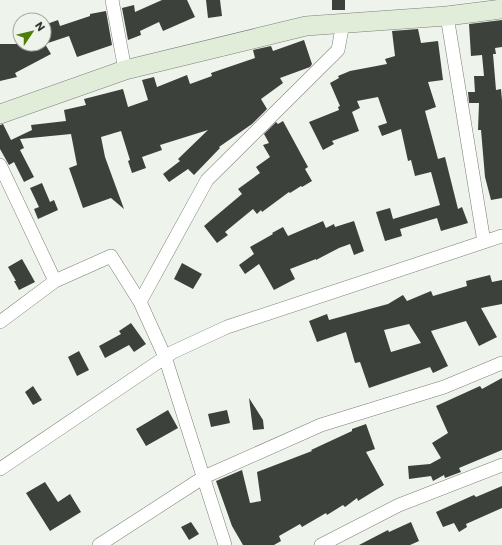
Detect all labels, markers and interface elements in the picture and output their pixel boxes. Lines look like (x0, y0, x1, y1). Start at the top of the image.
north arrow (12, 12, 52, 52)
text: N (31, 18, 49, 34)

